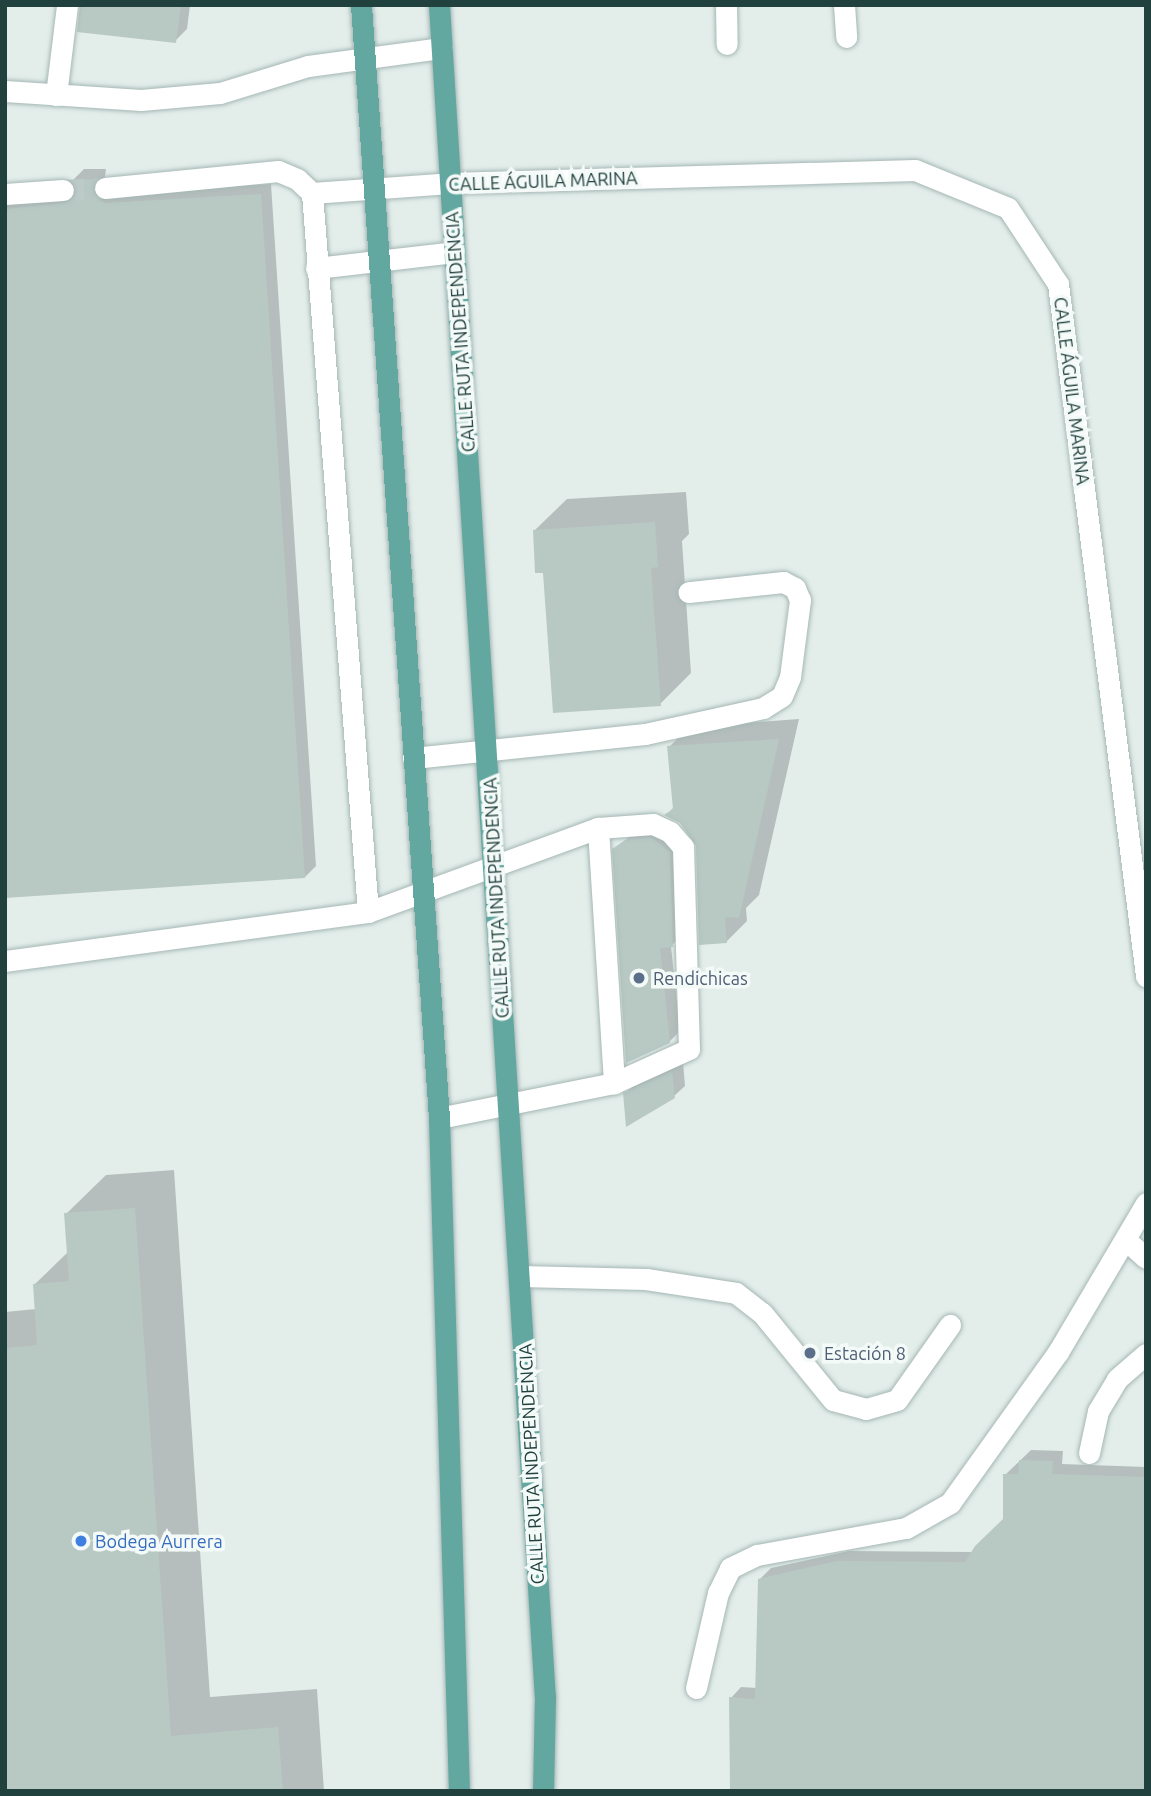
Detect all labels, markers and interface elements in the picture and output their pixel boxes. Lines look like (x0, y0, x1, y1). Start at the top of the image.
street label: CALLE ÁGUILA MARINA (448, 167, 638, 195)
street label: CALLE RUTA INDEPENDENCIA (441, 211, 479, 453)
street label: CALLE ÁGUILA MARINA (1050, 296, 1094, 486)
street label: CALLE RUTA INDEPENDENCIA (479, 777, 513, 1019)
place label: Rendichicas (653, 967, 748, 989)
marker: Rendichicas (631, 970, 647, 986)
place label: Estación 8 (824, 1342, 906, 1364)
street label: CALLE RUTA INDEPENDENCIA (514, 1343, 548, 1585)
marker: Estación 8 (802, 1345, 818, 1361)
place label: Bodega Aurrera (95, 1530, 223, 1552)
marker: Bodega Aurrera (73, 1533, 89, 1549)

